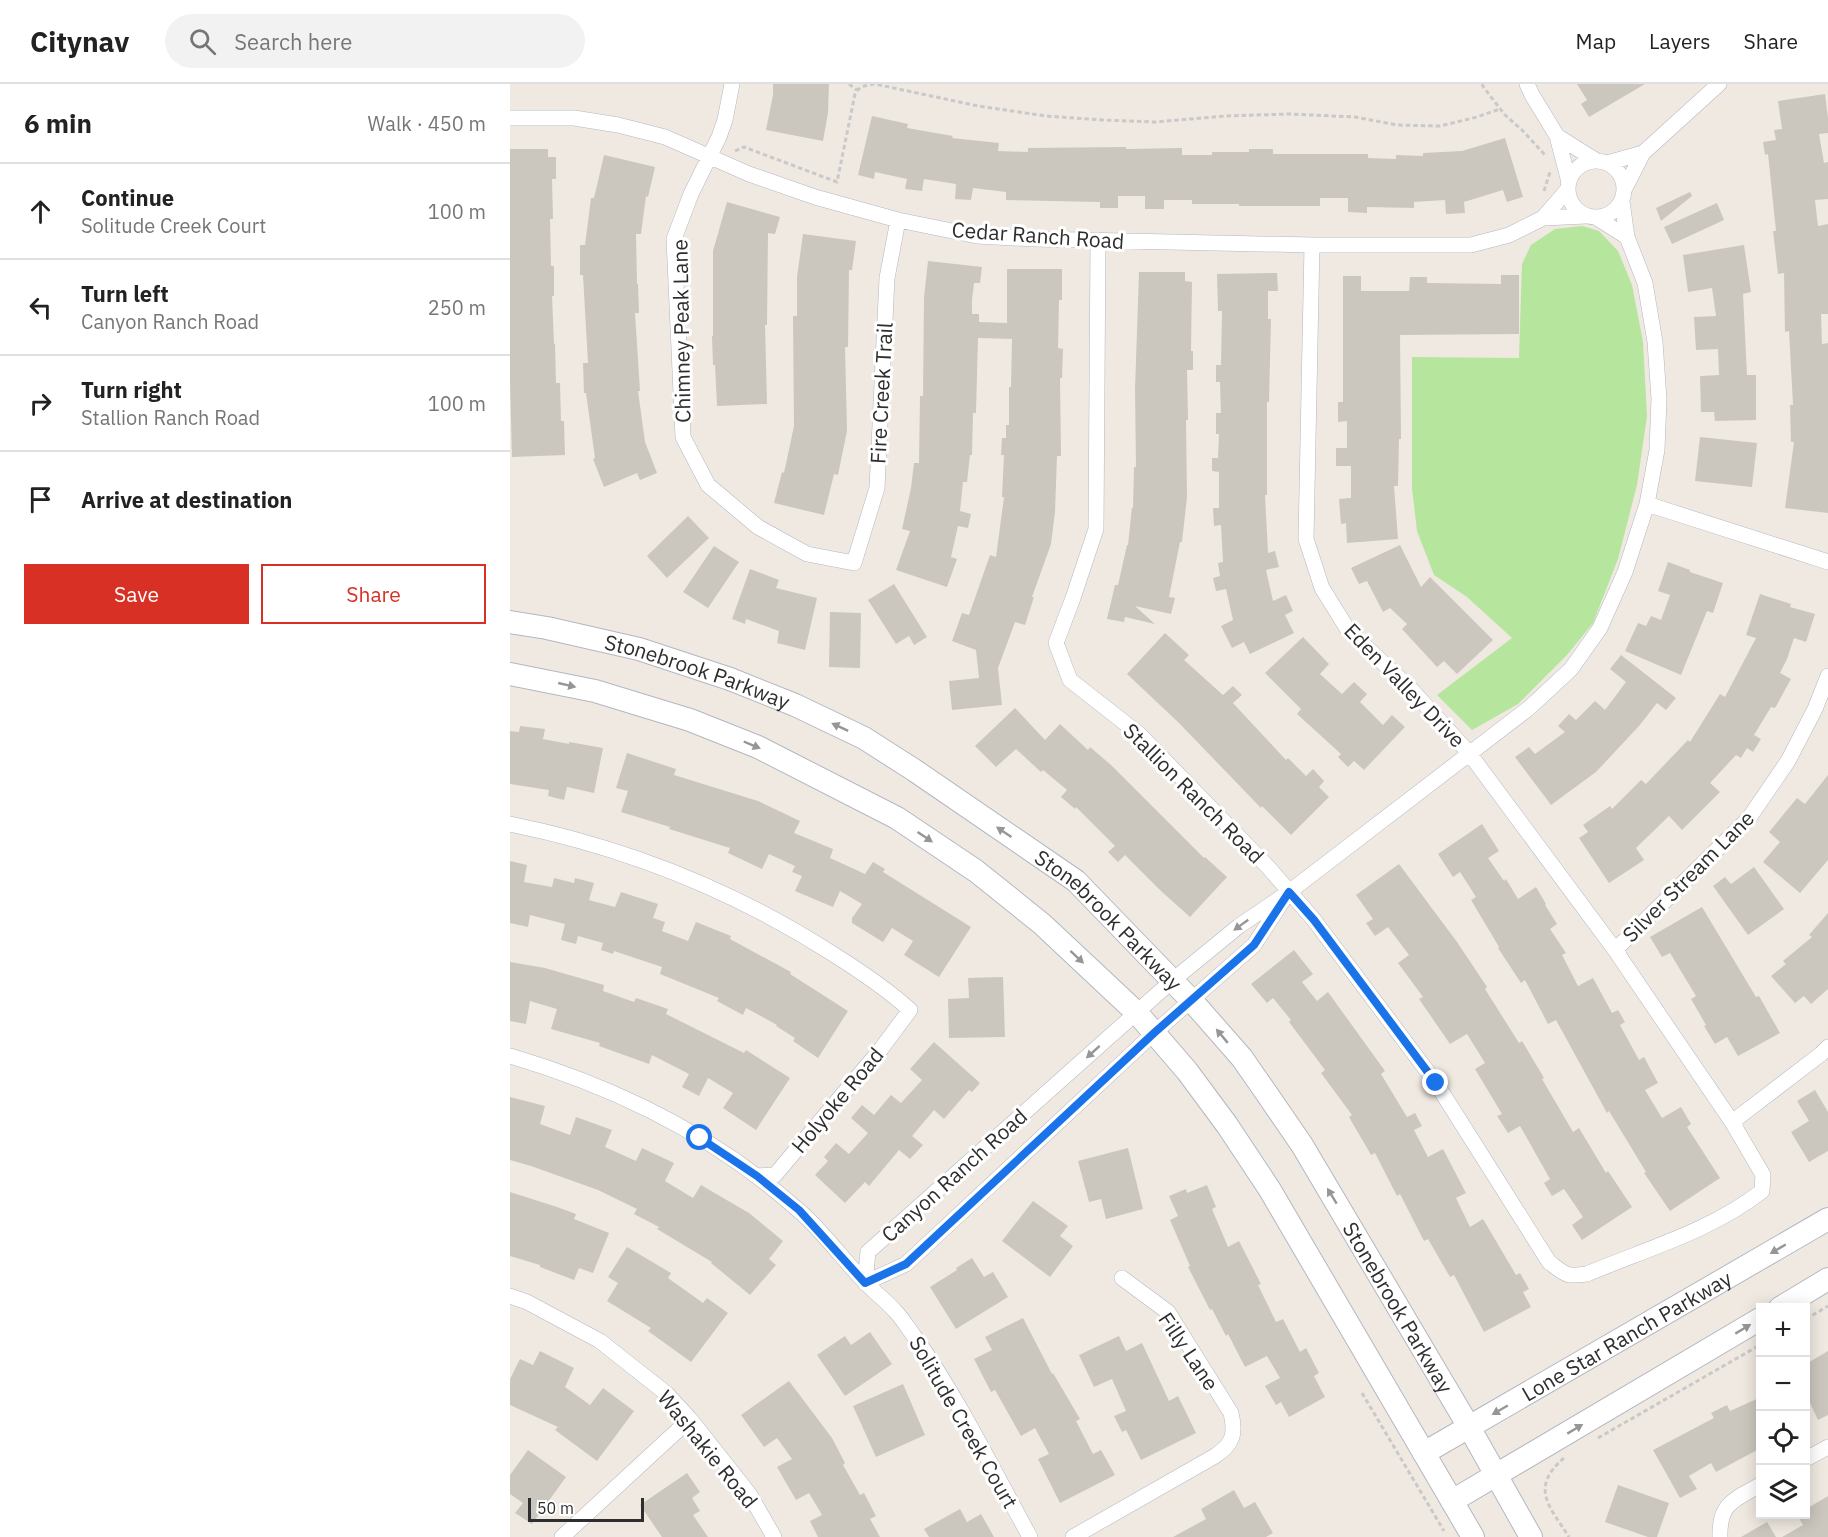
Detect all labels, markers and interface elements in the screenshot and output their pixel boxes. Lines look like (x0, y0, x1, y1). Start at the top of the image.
search box (165, 14, 585, 68)
text: Citynav (30, 23, 129, 60)
icon: search (186, 25, 219, 58)
text: Search here (234, 27, 352, 56)
text: Map (1576, 27, 1616, 55)
text: Layers (1649, 27, 1711, 55)
text: Share (1744, 27, 1798, 55)
text: 6 min (24, 106, 92, 140)
text: Walk · 450 m (368, 110, 486, 137)
text: Continue (81, 183, 174, 212)
icon: ahead (24, 195, 57, 228)
text: 100 m (428, 198, 486, 225)
text: Solitude Creek Court (81, 212, 266, 239)
street label: Cedar Ranch Road (951, 215, 1125, 255)
street label: Chimney Peak Lane (665, 239, 697, 423)
text: Turn left (81, 279, 169, 308)
icon: left (24, 291, 57, 324)
text: 250 m (428, 294, 486, 321)
text: Canyon Ranch Road (81, 308, 259, 335)
street label: Fire Creek Trail (863, 321, 899, 464)
text: Turn right (81, 375, 182, 404)
icon: right (24, 387, 57, 420)
text: 100 m (428, 390, 486, 417)
text: Stallion Ranch Road (81, 404, 260, 431)
icon: arrive (24, 483, 57, 516)
text: Arrive at destination (81, 485, 292, 514)
button: Save (24, 564, 249, 624)
button: Share (261, 564, 486, 624)
street label: Eden Valley Drive (1338, 617, 1472, 753)
street label: Stonebrook Parkway (602, 628, 795, 716)
one-way arrow (558, 681, 577, 691)
street label: Stallion Ranch Road (1118, 717, 1270, 869)
one-way arrow (832, 722, 849, 731)
one-way arrow (744, 741, 761, 750)
street label: Silver Stream Lane (1616, 804, 1760, 948)
one-way arrow (997, 826, 1013, 838)
one-way arrow (916, 831, 933, 842)
street label: Stonebrook Parkway (1029, 843, 1189, 997)
one-way arrow (1234, 919, 1249, 931)
one-way arrow (1070, 950, 1084, 964)
one-way arrow (1216, 1029, 1229, 1044)
street label: Holyoke Road (785, 1041, 889, 1159)
one-way arrow (1086, 1045, 1101, 1058)
route end (1422, 1069, 1448, 1095)
street label: Canyon Ranch Road (875, 1102, 1033, 1248)
route start (686, 1124, 712, 1150)
one-way arrow (1327, 1187, 1337, 1204)
street label: Stonebrook Parkway (1337, 1217, 1460, 1398)
one-way arrow (1770, 1243, 1786, 1254)
street label: Lone Star Ranch Parkway (1517, 1264, 1737, 1407)
map controls (1756, 1303, 1810, 1519)
button: + (1756, 1303, 1810, 1357)
street label: Filly Lane (1153, 1306, 1225, 1396)
one-way arrow (1735, 1324, 1751, 1335)
street label: Solitude Creek Court (903, 1331, 1025, 1513)
button: − (1756, 1357, 1810, 1411)
street label: Washakie Road (652, 1384, 764, 1514)
one-way arrow (1492, 1404, 1508, 1415)
button: locate (1756, 1411, 1810, 1465)
one-way arrow (1567, 1423, 1583, 1434)
button: layers (1756, 1465, 1810, 1519)
scale bar (528, 1495, 644, 1522)
text: 50 m (537, 1498, 574, 1518)

